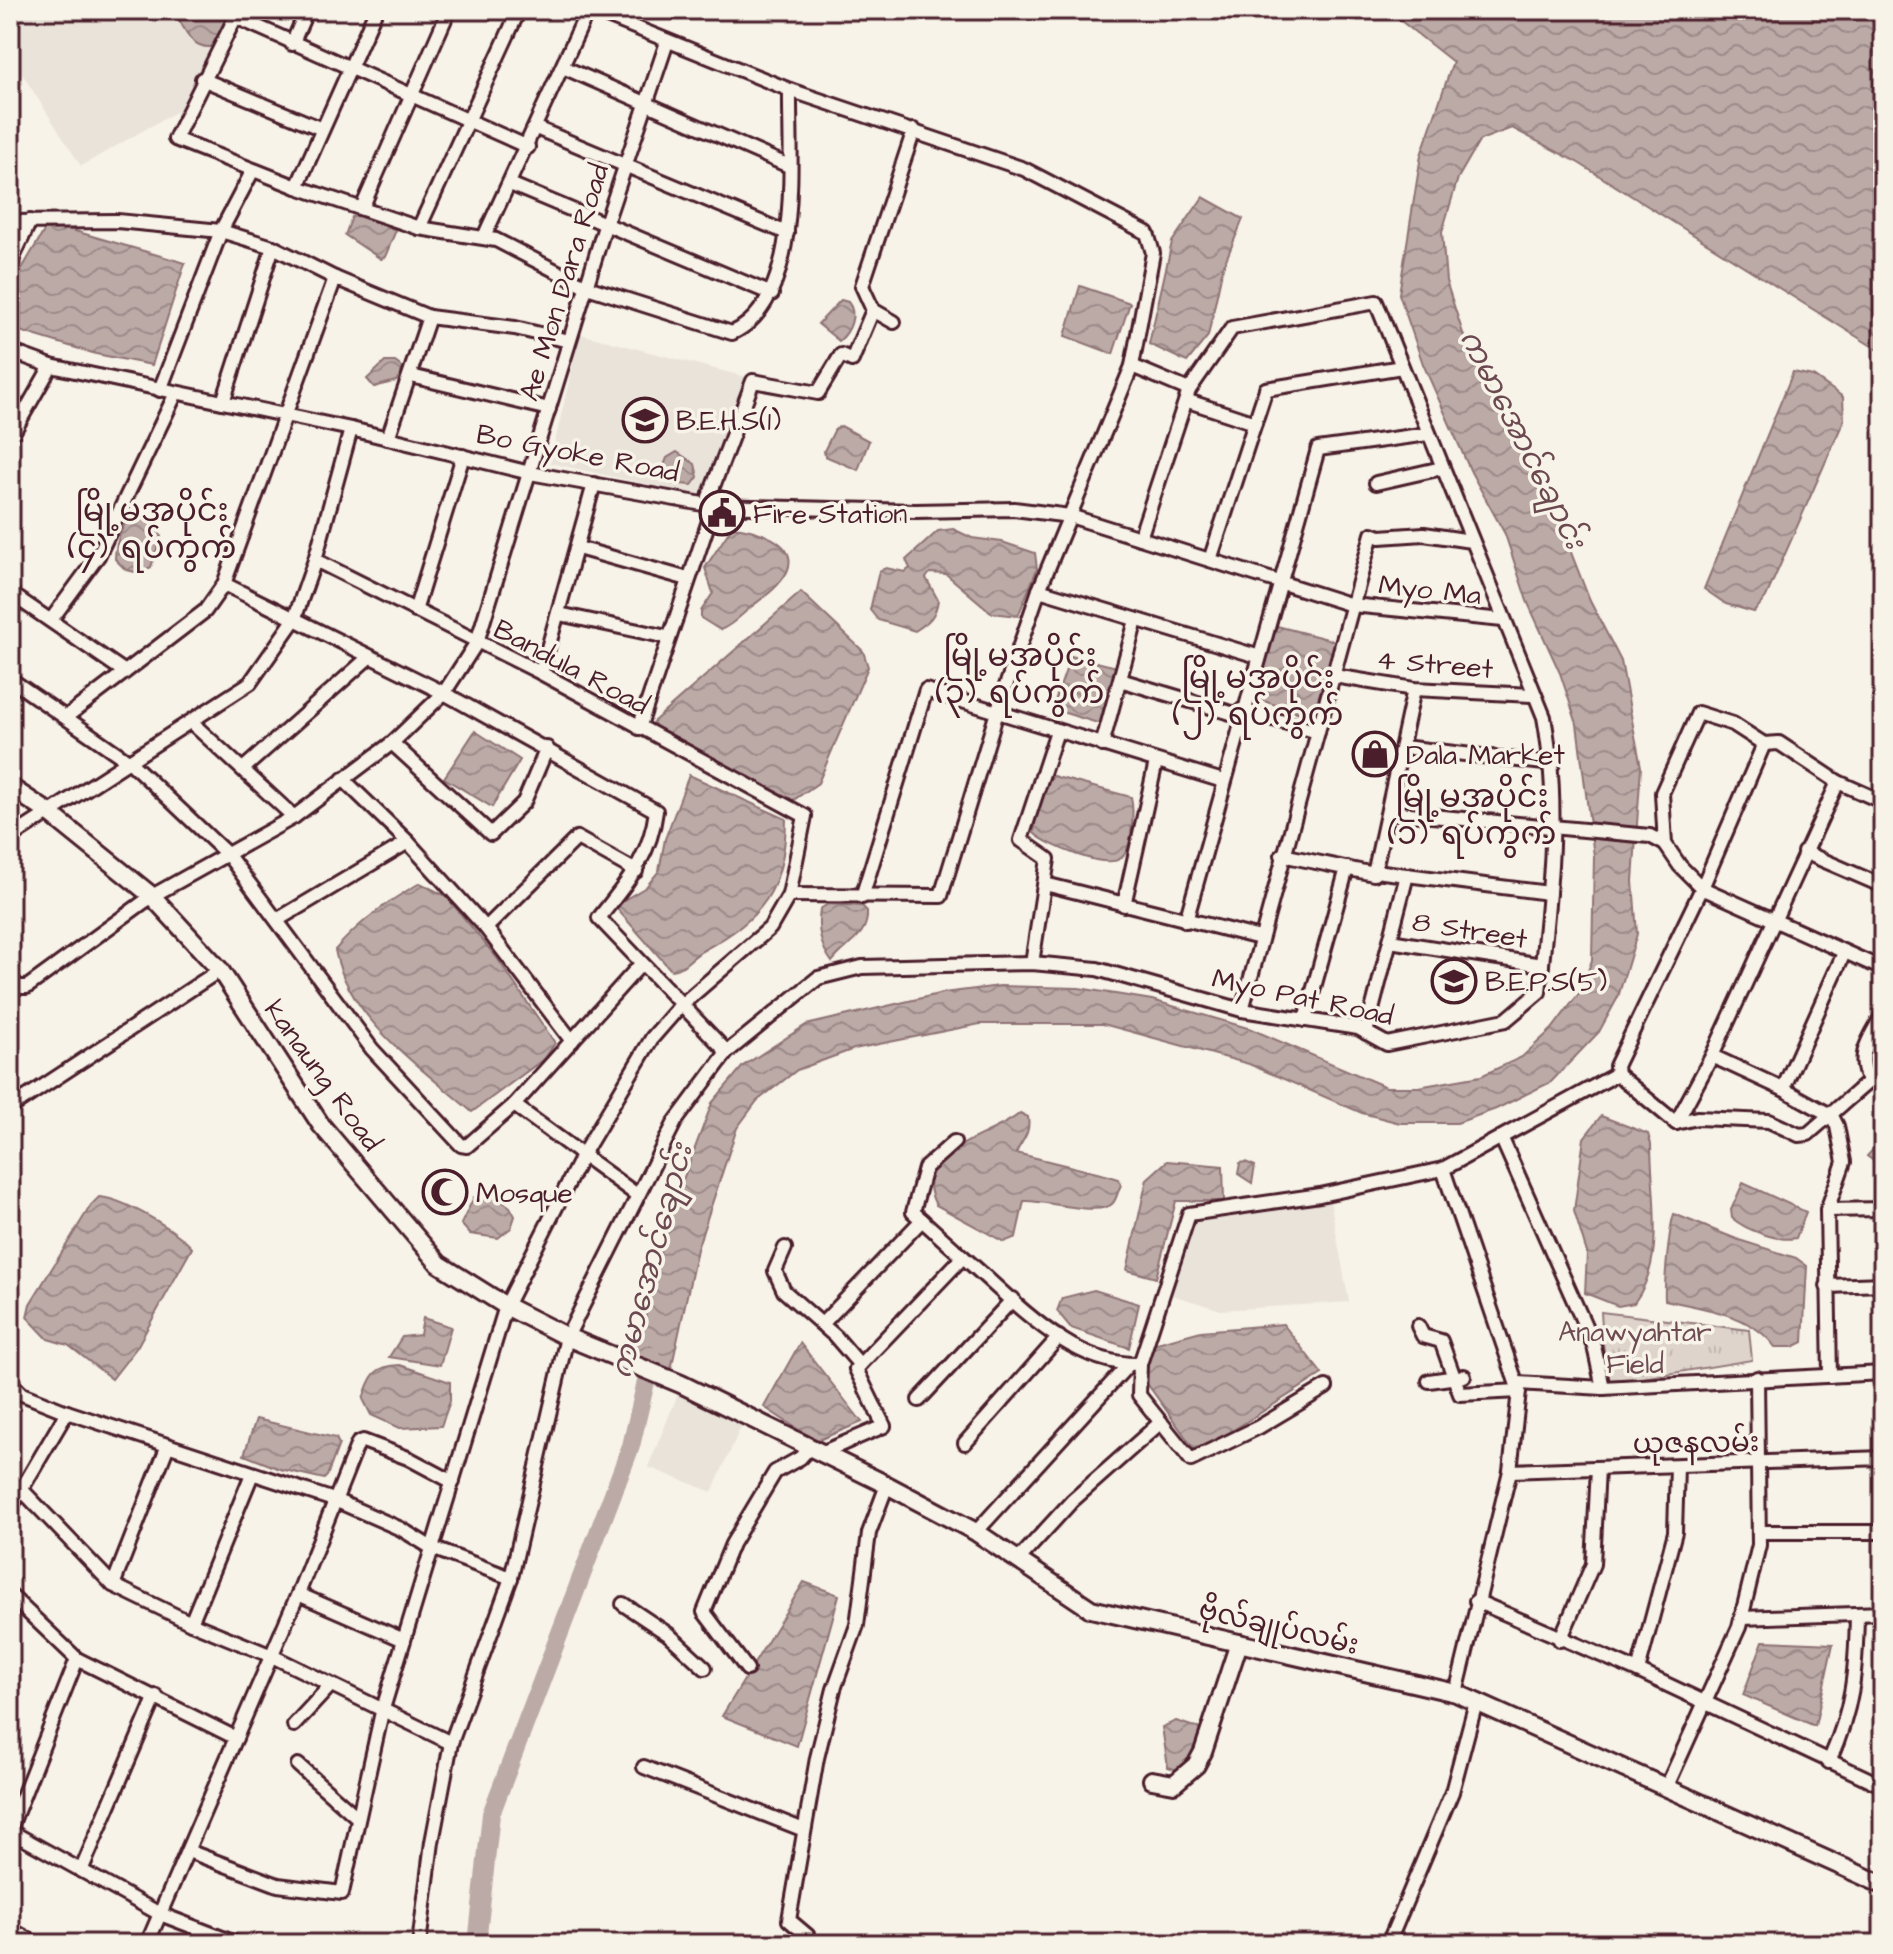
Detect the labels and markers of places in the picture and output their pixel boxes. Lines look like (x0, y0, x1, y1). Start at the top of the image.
school or university icon: B.E.H.S(1) (621, 396, 669, 444)
place label: B.E.H.S(1) (676, 402, 781, 441)
public building icon: Fire Station (698, 489, 746, 537)
place label: Fire Station (753, 495, 907, 534)
shop icon: Dala Market (1351, 730, 1399, 778)
place label: Dala Market (1406, 736, 1565, 775)
school or university icon: B.E.P.S(5) (1430, 957, 1478, 1005)
place label: B.E.P.S(5) (1485, 963, 1607, 1002)
mosque icon: Mosque (421, 1168, 469, 1216)
place label: Mosque (476, 1174, 573, 1213)

